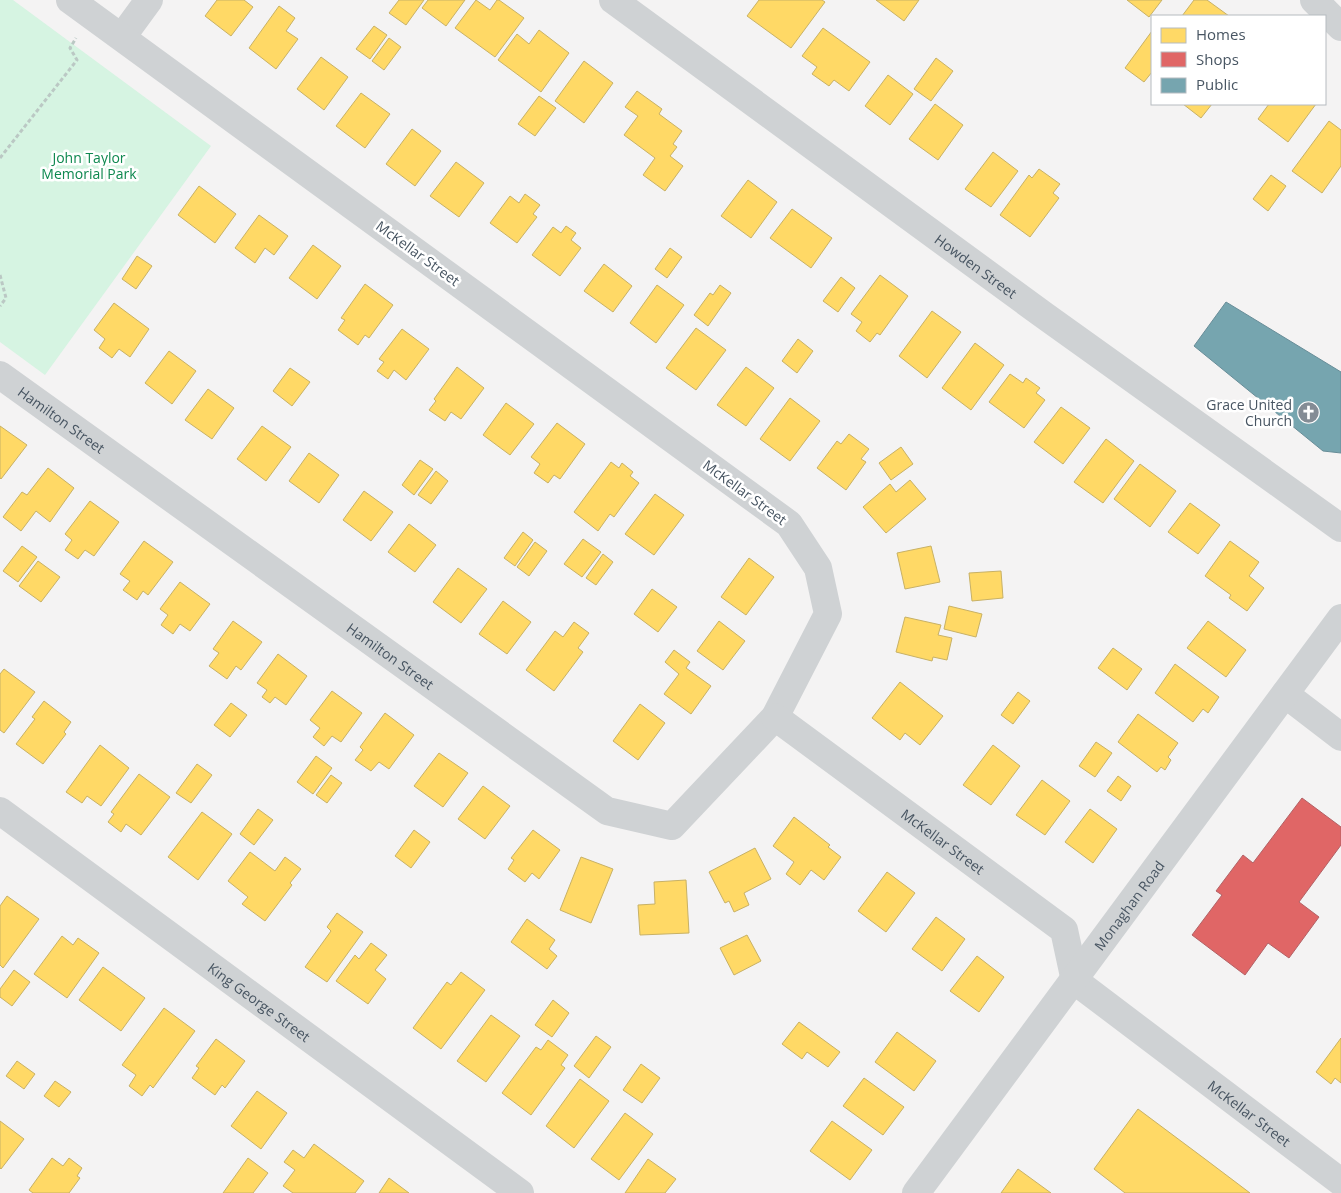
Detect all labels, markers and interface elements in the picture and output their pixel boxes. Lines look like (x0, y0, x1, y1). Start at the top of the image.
legend (1151, 15, 1326, 105)
text: Homes (1196, 24, 1246, 44)
text: Shops (1196, 49, 1239, 69)
text: Public (1196, 74, 1238, 94)
park label: John Taylor Memorial Park (41, 148, 137, 183)
street label: McKellar Street (372, 216, 464, 290)
street label: Howden Street (931, 229, 1021, 302)
street label: Hamilton Street (14, 382, 109, 457)
place label: Grace United Church (1206, 395, 1292, 430)
church icon: Grace United Church (1296, 400, 1320, 424)
street label: McKellar Street (699, 455, 791, 529)
street label: Hamilton Street (343, 618, 438, 693)
street label: McKellar Street (898, 804, 989, 878)
street label: Monaghan Road (1089, 856, 1168, 954)
street label: King George Street (205, 958, 314, 1046)
street label: McKellar Street (1204, 1075, 1295, 1150)

